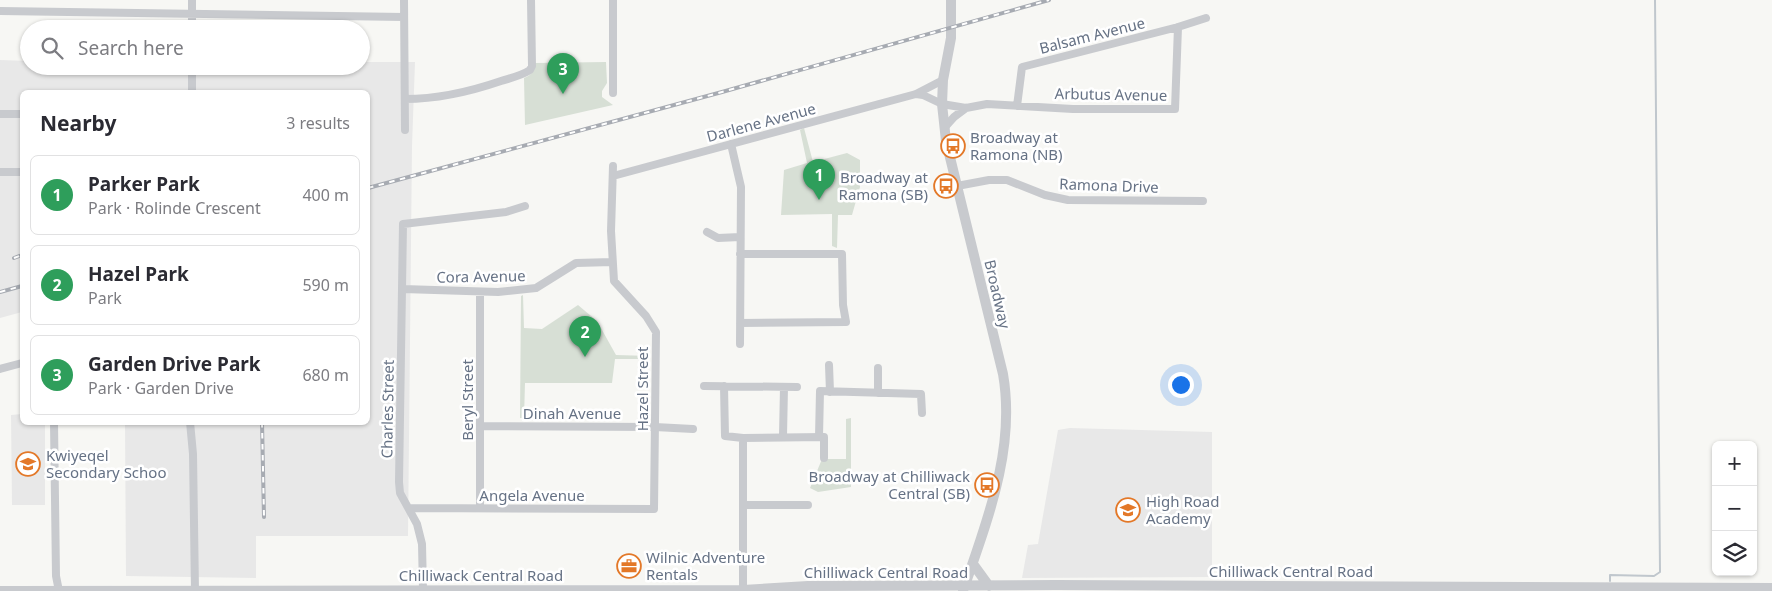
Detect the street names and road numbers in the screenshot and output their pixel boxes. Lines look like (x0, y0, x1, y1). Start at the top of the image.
street label: Balsam Avenue (1037, 12, 1147, 58)
street label: Arbutus Avenue (1054, 83, 1168, 105)
street label: Darlene Avenue (704, 98, 818, 146)
street label: Ramona Drive (1059, 173, 1159, 197)
street label: Broadway (980, 258, 1016, 331)
street label: Cora Avenue (436, 265, 526, 287)
street label: Hazel Street (632, 346, 652, 431)
street label: Charles Street (376, 359, 398, 458)
street label: Beryl Street (457, 359, 477, 441)
street label: Dinah Avenue (523, 403, 621, 423)
street label: Angela Avenue (479, 485, 585, 505)
street label: Chilliwack Central Road (1209, 561, 1373, 581)
street label: Chilliwack Central Road (804, 562, 968, 582)
street label: Chilliwack Central Road (399, 565, 563, 585)

